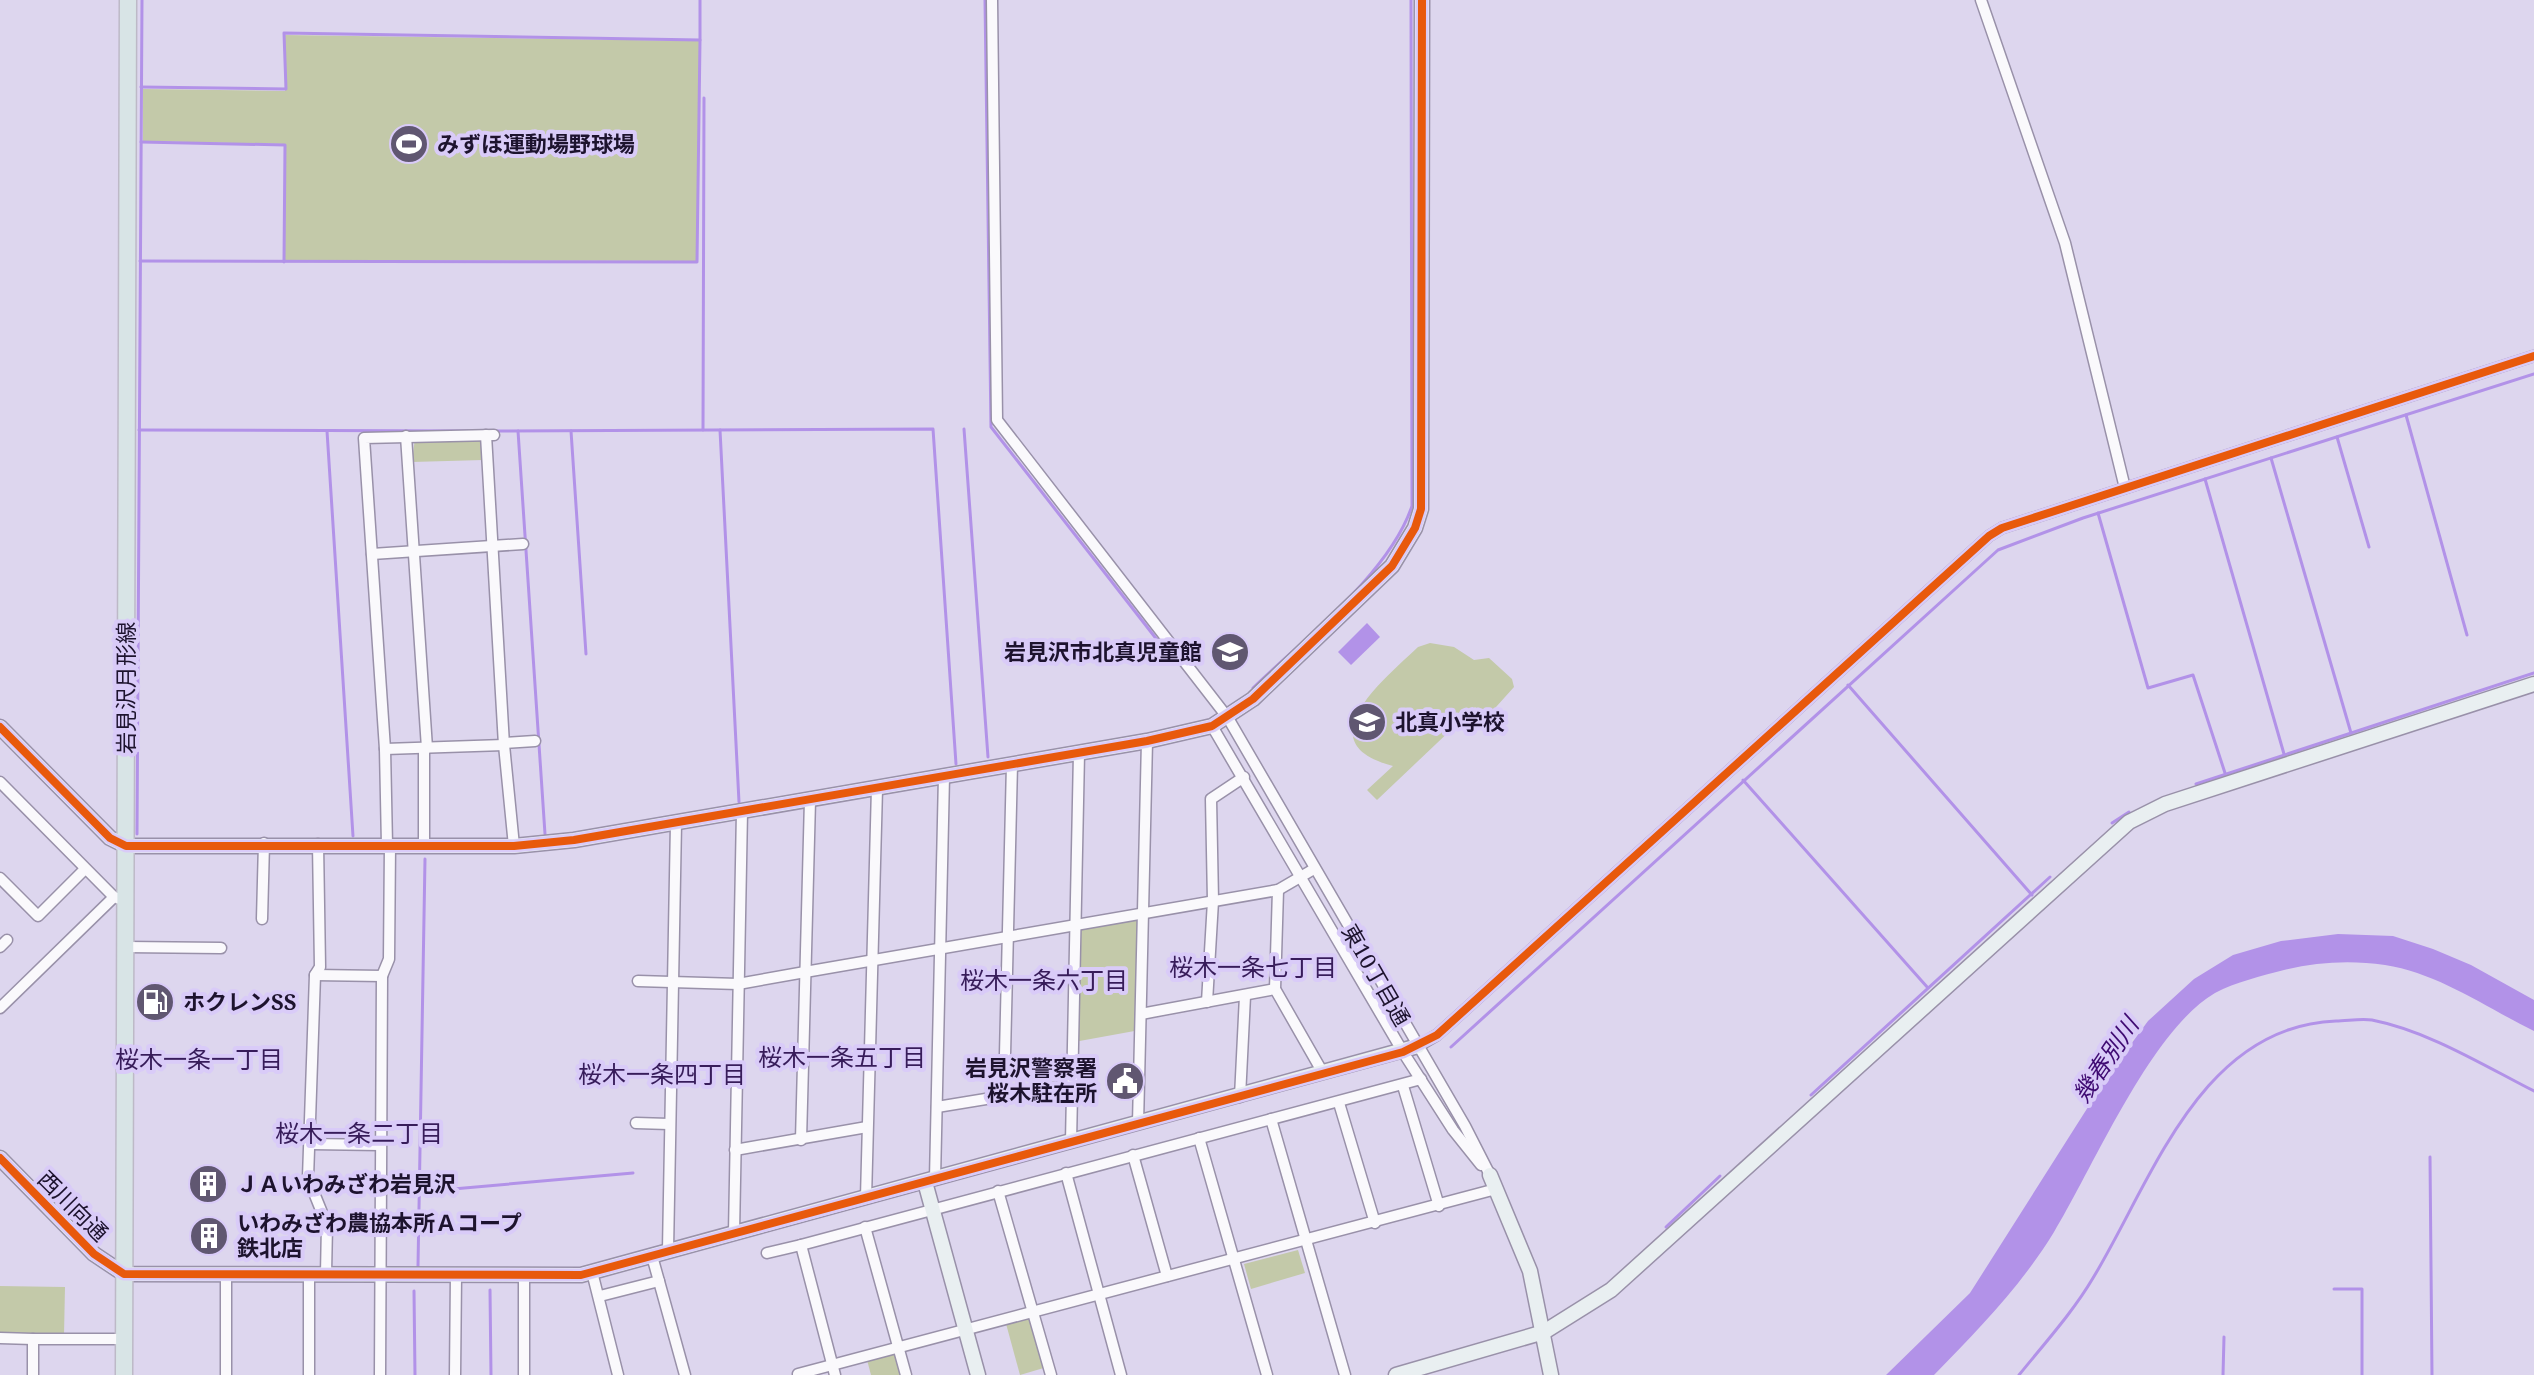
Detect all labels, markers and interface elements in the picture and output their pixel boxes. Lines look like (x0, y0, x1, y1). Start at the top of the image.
sports icon: みずほ運動場野球場 (388, 123, 430, 165)
place label: みずほ運動場野球場 (437, 128, 635, 158)
street label: 岩見沢月形線 (110, 622, 140, 754)
school or university icon: 岩見沢市北真児童館 (1209, 631, 1251, 673)
place label: 岩見沢市北真児童館 (1004, 636, 1202, 666)
school or university icon: 北真小学校 (1346, 701, 1388, 743)
place label: 北真小学校 (1395, 706, 1505, 736)
street label: 東10丁目通 (1336, 918, 1418, 1031)
district label: 桜木一条七丁目 (1169, 950, 1337, 983)
district label: 桜木一条六丁目 (960, 963, 1128, 996)
fuel station icon: ホクレンSS (134, 981, 176, 1023)
place label: ホクレンSS (183, 986, 296, 1016)
water label: 幾春別川 (2064, 1008, 2147, 1108)
district label: 桜木一条五丁目 (758, 1040, 926, 1073)
district label: 桜木一条一丁目 (115, 1042, 283, 1075)
place label: 岩見沢警察署 桜木駐在所 (965, 1052, 1097, 1107)
district label: 桜木一条四丁目 (578, 1057, 746, 1090)
public building icon: 岩見沢警察署 桜木駐在所 (1104, 1060, 1146, 1102)
district label: 桜木一条二丁目 (275, 1116, 443, 1149)
building icon: ＪＡいわみざわ岩見沢 (187, 1163, 229, 1205)
street label: 西川向通 (32, 1164, 115, 1247)
place label: ＪＡいわみざわ岩見沢 (236, 1168, 456, 1198)
place label: いわみざわ農協本所Ａコープ 鉄北店 (237, 1207, 522, 1262)
building icon: いわみざわ農協本所Ａコープ 鉄北店 (188, 1215, 230, 1257)

